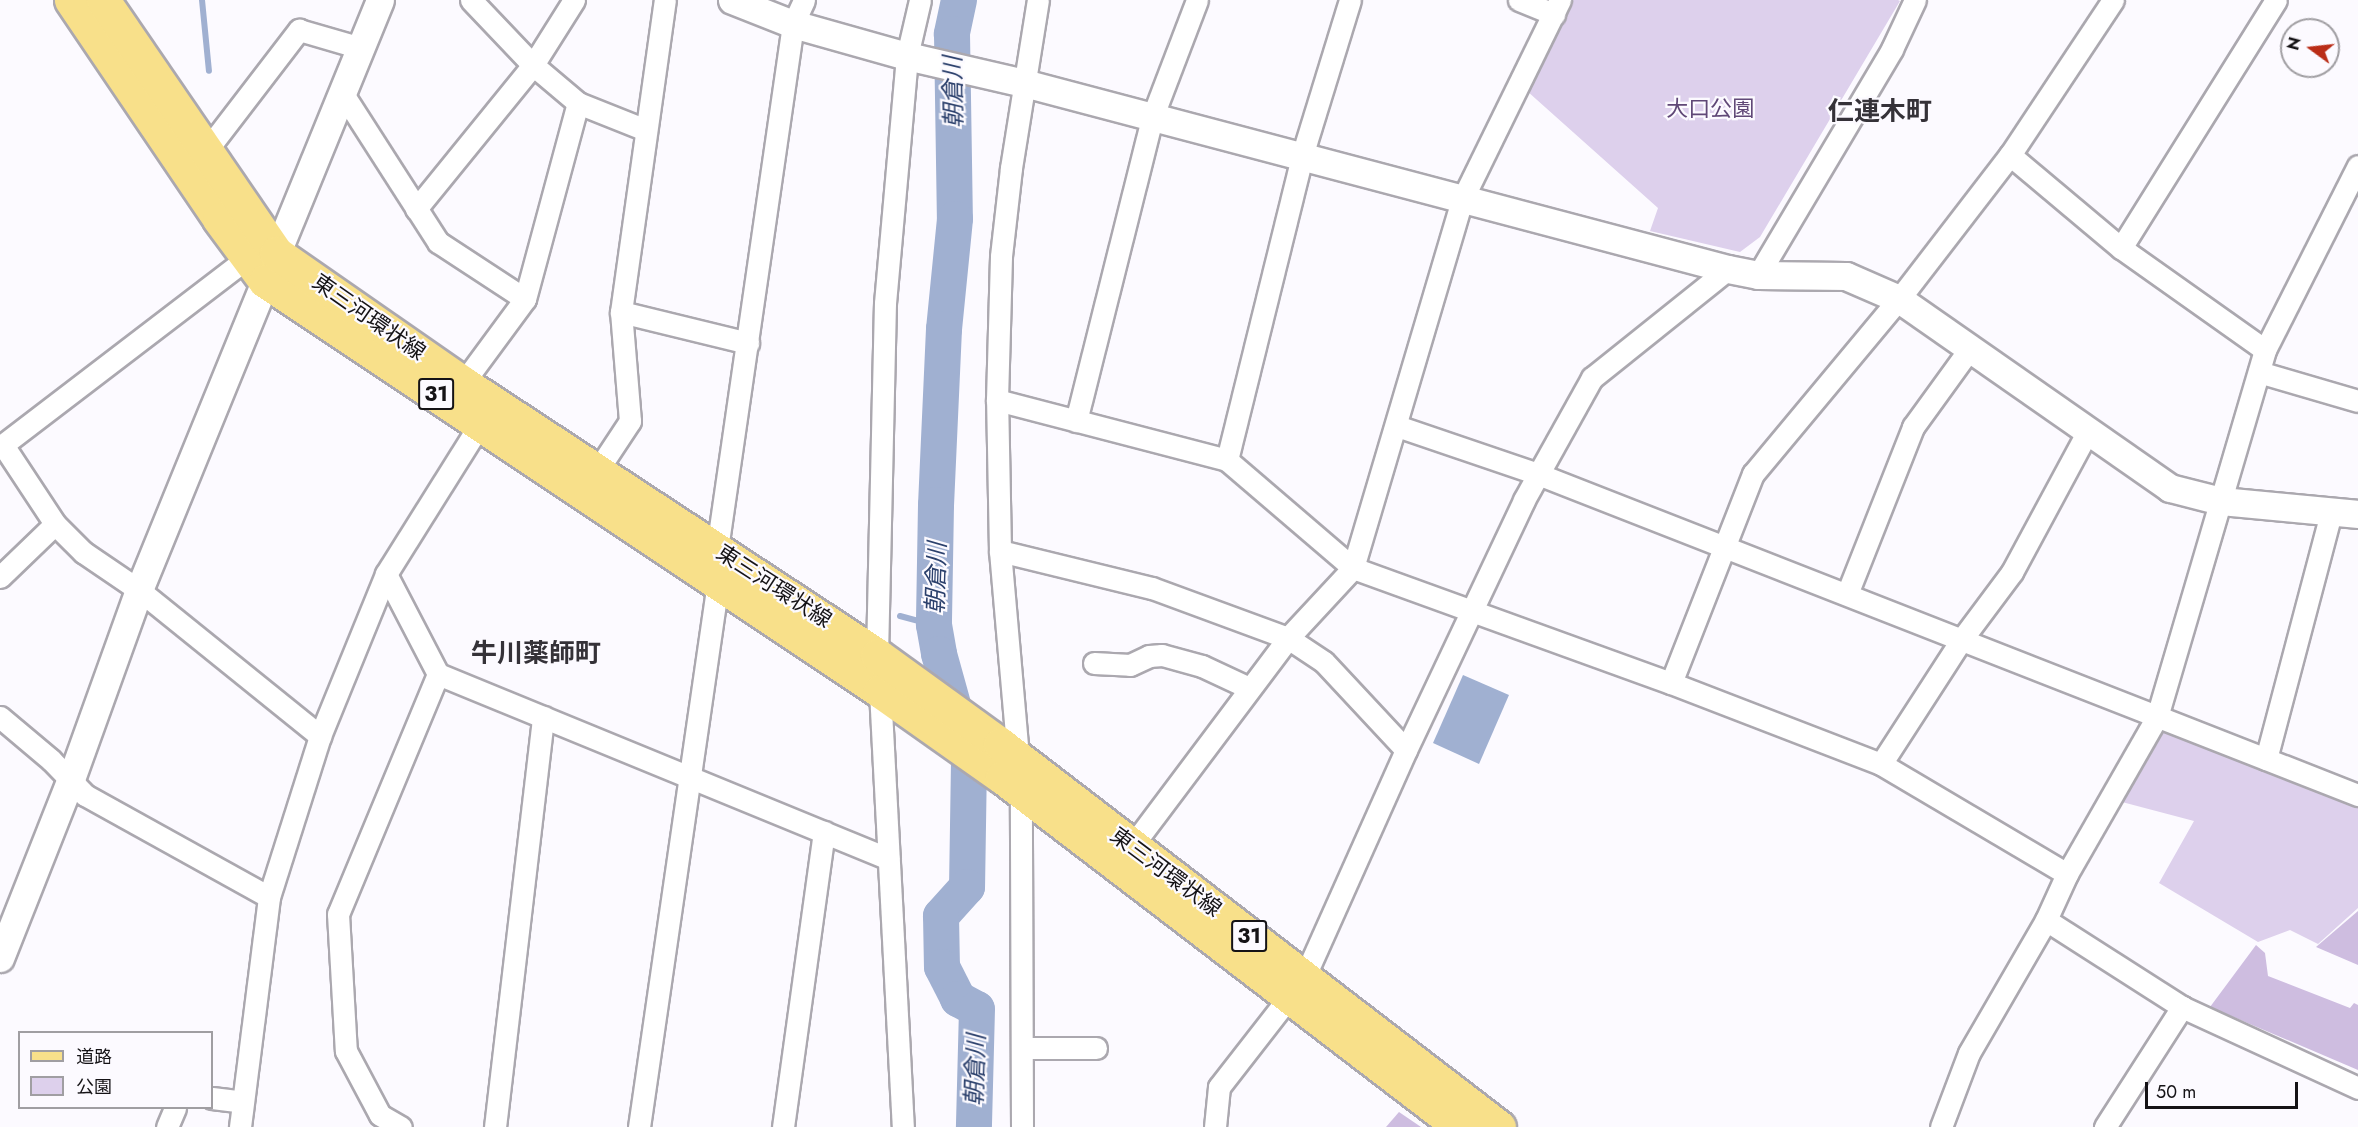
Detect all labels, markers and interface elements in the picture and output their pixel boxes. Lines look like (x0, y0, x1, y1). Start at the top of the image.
north arrow (2280, 18, 2340, 78)
text: N (2281, 35, 2307, 53)
water label: 朝倉川 (938, 56, 968, 128)
park label: 大口公園 (1666, 96, 1754, 122)
district label: 仁連木町 (1828, 96, 1932, 128)
street label: 東三河環状線 (307, 268, 431, 366)
road number: 31 (418, 376, 454, 412)
street label: 東三河環状線 (711, 539, 837, 633)
water label: 朝倉川 (920, 542, 952, 614)
district label: 牛川薬師町 (471, 638, 601, 670)
street label: 東三河環状線 (1105, 822, 1227, 922)
road number: 31 (1231, 918, 1267, 954)
legend (18, 1031, 213, 1109)
water label: 朝倉川 (959, 1034, 991, 1106)
text: 道路 (76, 1044, 112, 1070)
scale bar (2148, 1070, 2301, 1108)
text: 公園 (76, 1074, 112, 1100)
text: 50 m (2156, 1079, 2196, 1105)

